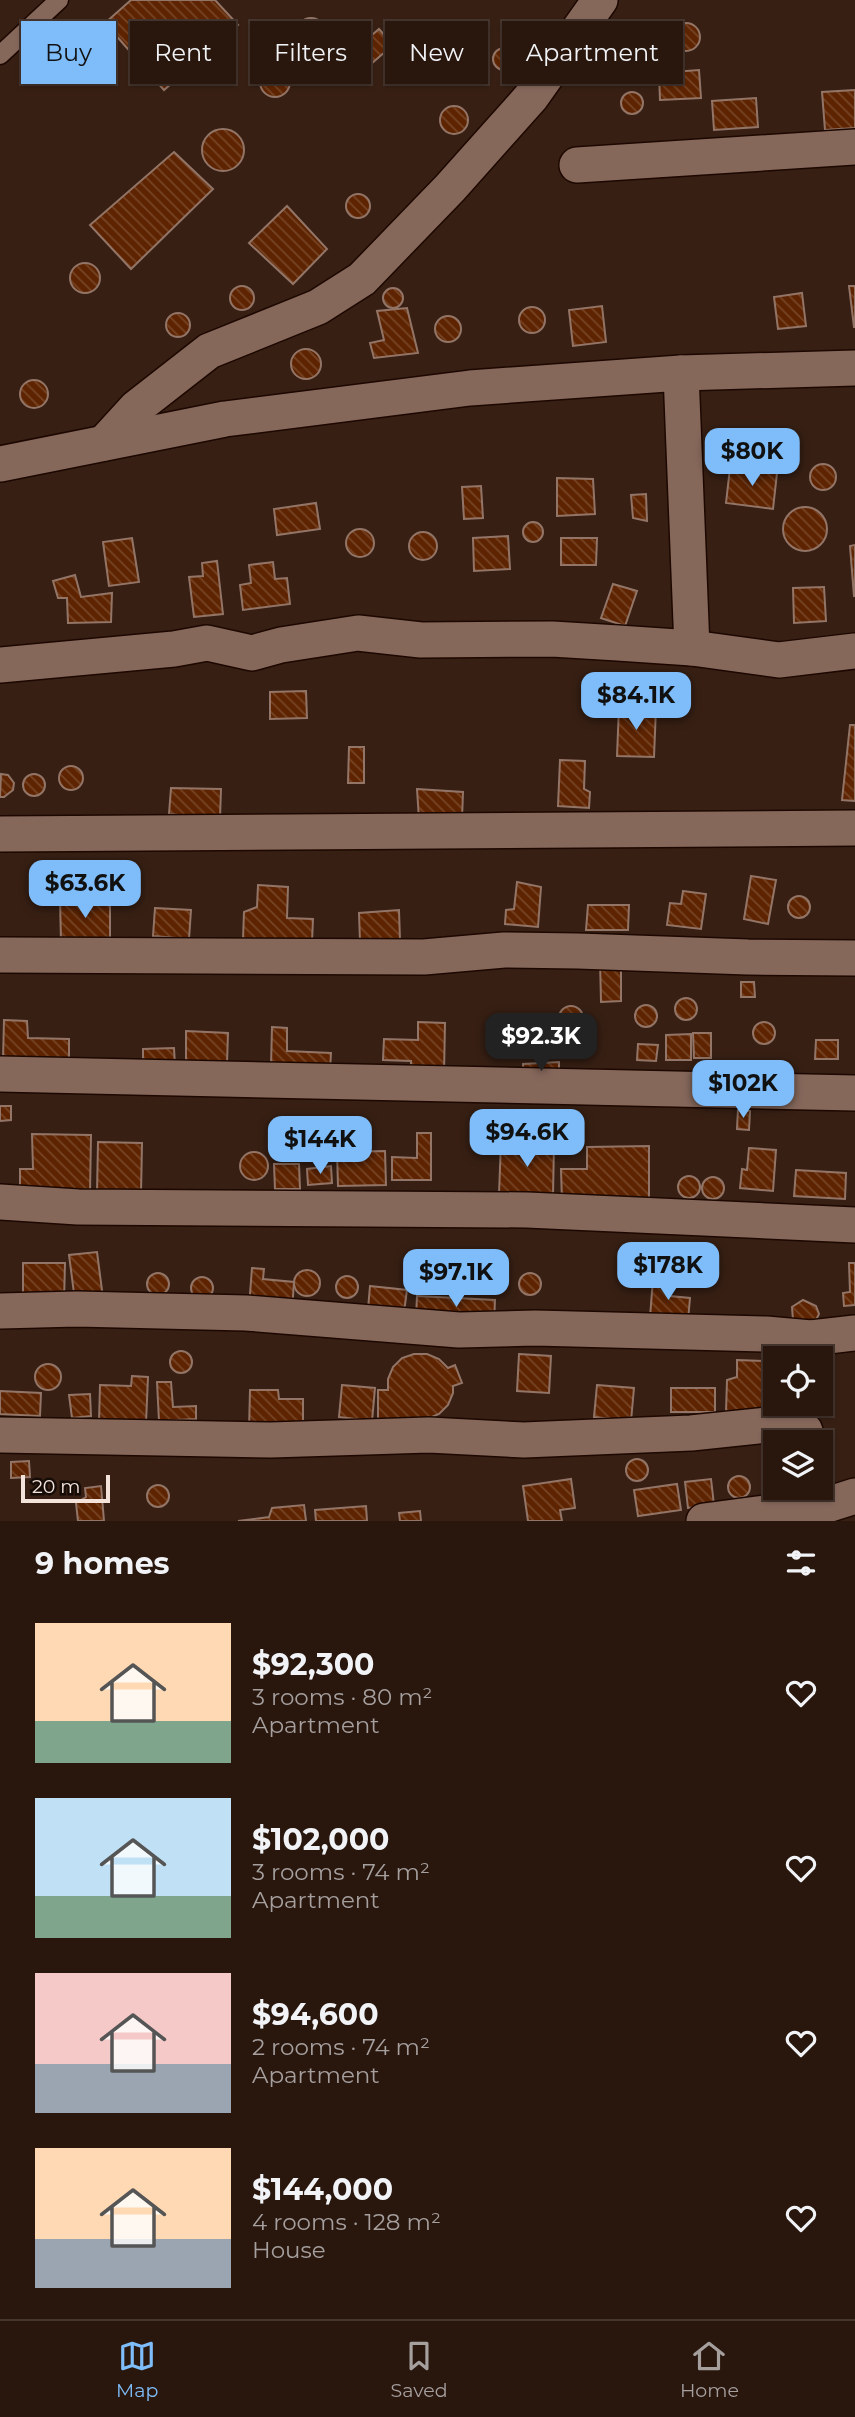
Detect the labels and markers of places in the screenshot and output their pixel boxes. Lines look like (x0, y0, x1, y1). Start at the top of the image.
pin: $80K (711, 428, 793, 488)
pin: $84.1K (579, 672, 693, 732)
pin: $63.6K (28, 860, 142, 920)
pin: $92.3K (484, 1014, 598, 1073)
pin: $102K (694, 1060, 792, 1120)
pin: $94.6K (470, 1110, 584, 1169)
pin: $144K (271, 1116, 369, 1176)
pin: $178K (619, 1242, 717, 1302)
pin: $97.1K (399, 1250, 513, 1309)

